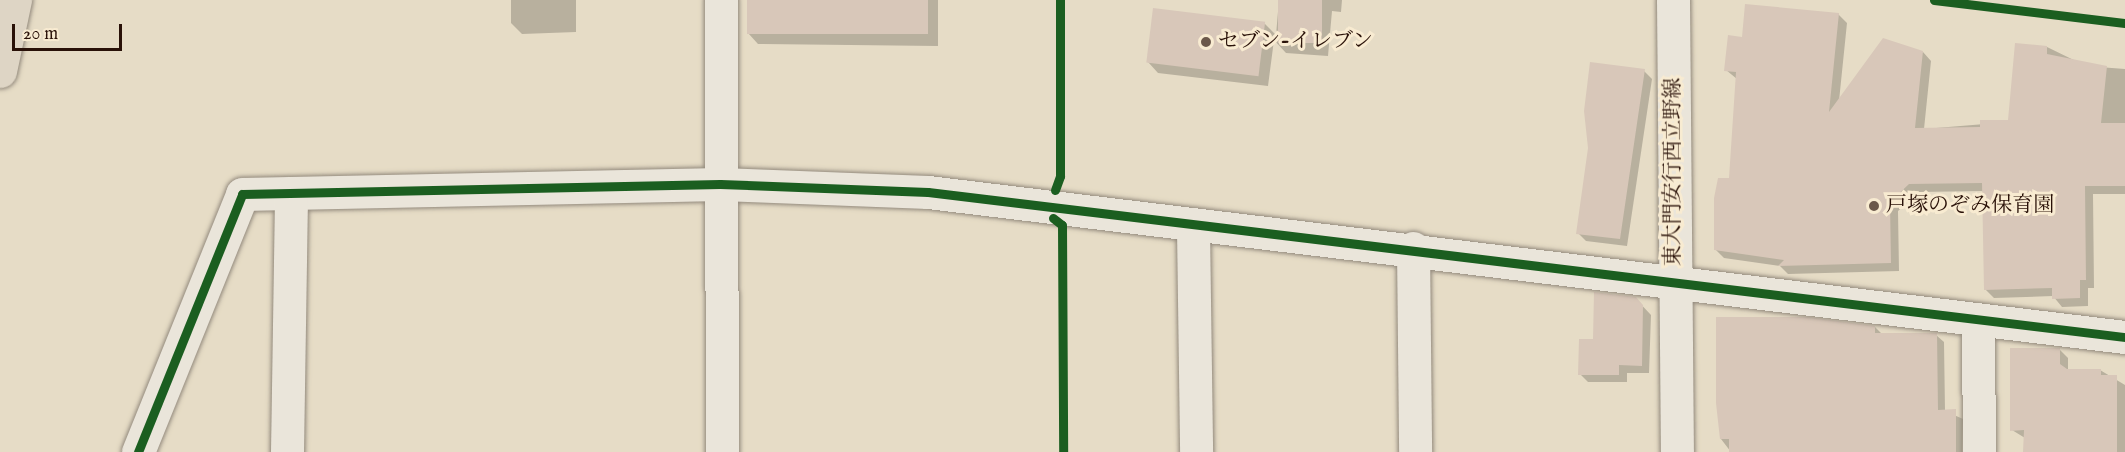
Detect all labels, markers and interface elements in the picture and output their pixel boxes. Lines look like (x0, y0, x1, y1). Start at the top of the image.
scale bar (15, 12, 124, 50)
text: 20 m (23, 23, 58, 46)
place label: セブン-イレブン (1218, 29, 1375, 55)
marker: セブン-イレブン (1199, 35, 1213, 49)
street label: 東大門安行西立野線 (1661, 78, 1687, 266)
place label: 戸塚のぞみ保育園 (1886, 193, 2054, 219)
marker: 戸塚のぞみ保育園 (1867, 199, 1881, 213)

